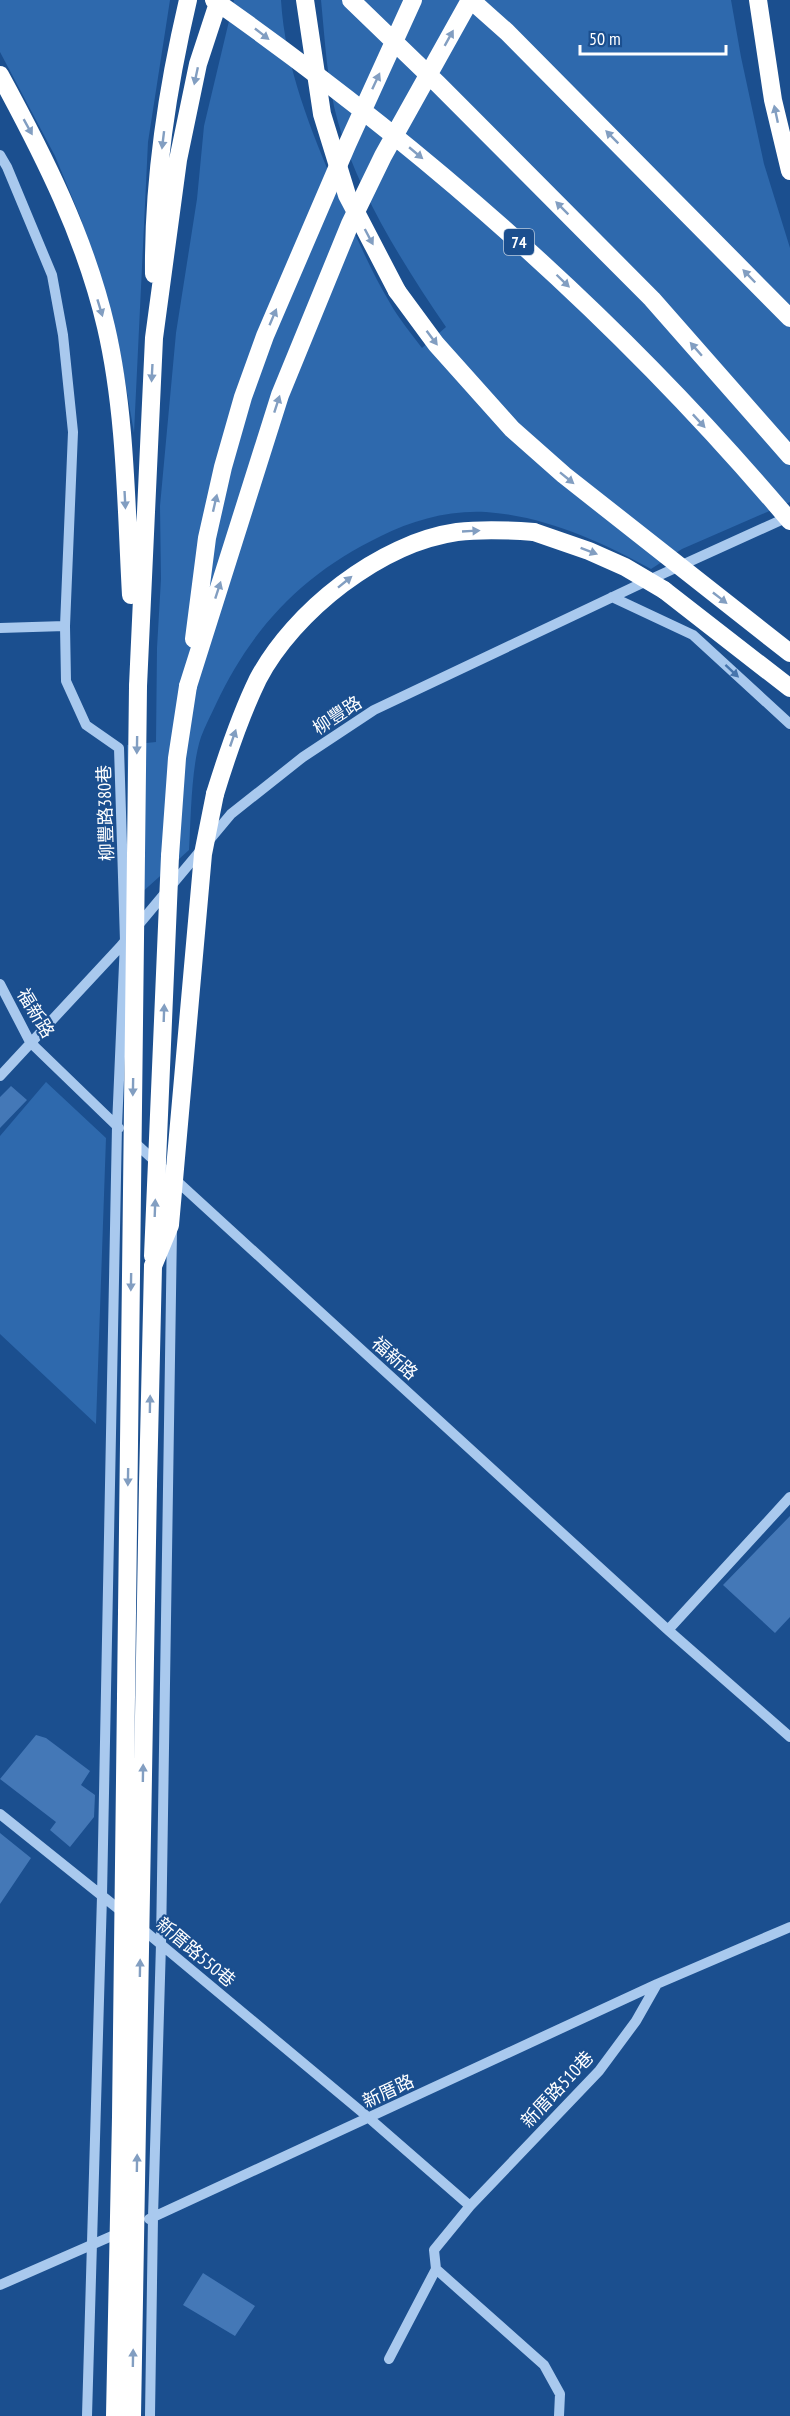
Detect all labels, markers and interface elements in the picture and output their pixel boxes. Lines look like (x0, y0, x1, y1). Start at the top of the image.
scale bar (580, 18, 726, 56)
text: 50 m (589, 27, 621, 50)
one-way arrow (253, 28, 269, 40)
one-way arrow (444, 29, 454, 46)
one-way arrow (191, 67, 200, 86)
one-way arrow (372, 73, 381, 90)
one-way arrow (771, 104, 780, 123)
one-way arrow (23, 119, 33, 136)
one-way arrow (158, 131, 167, 150)
one-way arrow (606, 131, 620, 145)
one-way arrow (408, 147, 424, 160)
one-way arrow (555, 200, 569, 215)
one-way arrow (364, 228, 374, 246)
road number: 74 (504, 229, 534, 255)
one-way arrow (742, 269, 756, 284)
one-way arrow (555, 274, 570, 288)
one-way arrow (96, 299, 105, 317)
one-way arrow (268, 308, 278, 326)
one-way arrow (426, 330, 438, 346)
one-way arrow (690, 342, 703, 357)
one-way arrow (147, 363, 157, 382)
one-way arrow (273, 395, 283, 413)
one-way arrow (692, 413, 706, 428)
one-way arrow (560, 471, 575, 483)
one-way arrow (121, 491, 130, 510)
one-way arrow (210, 494, 220, 512)
one-way arrow (461, 527, 480, 536)
one-way arrow (580, 547, 598, 557)
one-way arrow (337, 576, 352, 589)
one-way arrow (214, 581, 224, 599)
one-way arrow (713, 592, 728, 604)
one-way arrow (724, 664, 739, 677)
street label: 柳豐路 (308, 691, 366, 739)
one-way arrow (229, 729, 239, 747)
one-way arrow (132, 735, 142, 754)
street label: 柳豐路380巷 (92, 764, 118, 862)
street label: 福新路 (12, 984, 60, 1042)
one-way arrow (159, 1004, 168, 1023)
one-way arrow (128, 1077, 138, 1096)
one-way arrow (151, 1199, 160, 1218)
one-way arrow (126, 1272, 136, 1291)
street label: 福新路 (367, 1331, 423, 1385)
one-way arrow (145, 1395, 155, 1414)
one-way arrow (124, 1467, 133, 1486)
one-way arrow (138, 1763, 148, 1782)
street label: 新厝路550巷 (152, 1912, 240, 1992)
one-way arrow (135, 1958, 145, 1977)
street label: 新厝路510巷 (516, 2046, 598, 2132)
street label: 新厝路 (359, 2069, 417, 2113)
one-way arrow (132, 2153, 141, 2172)
one-way arrow (128, 2348, 138, 2367)

